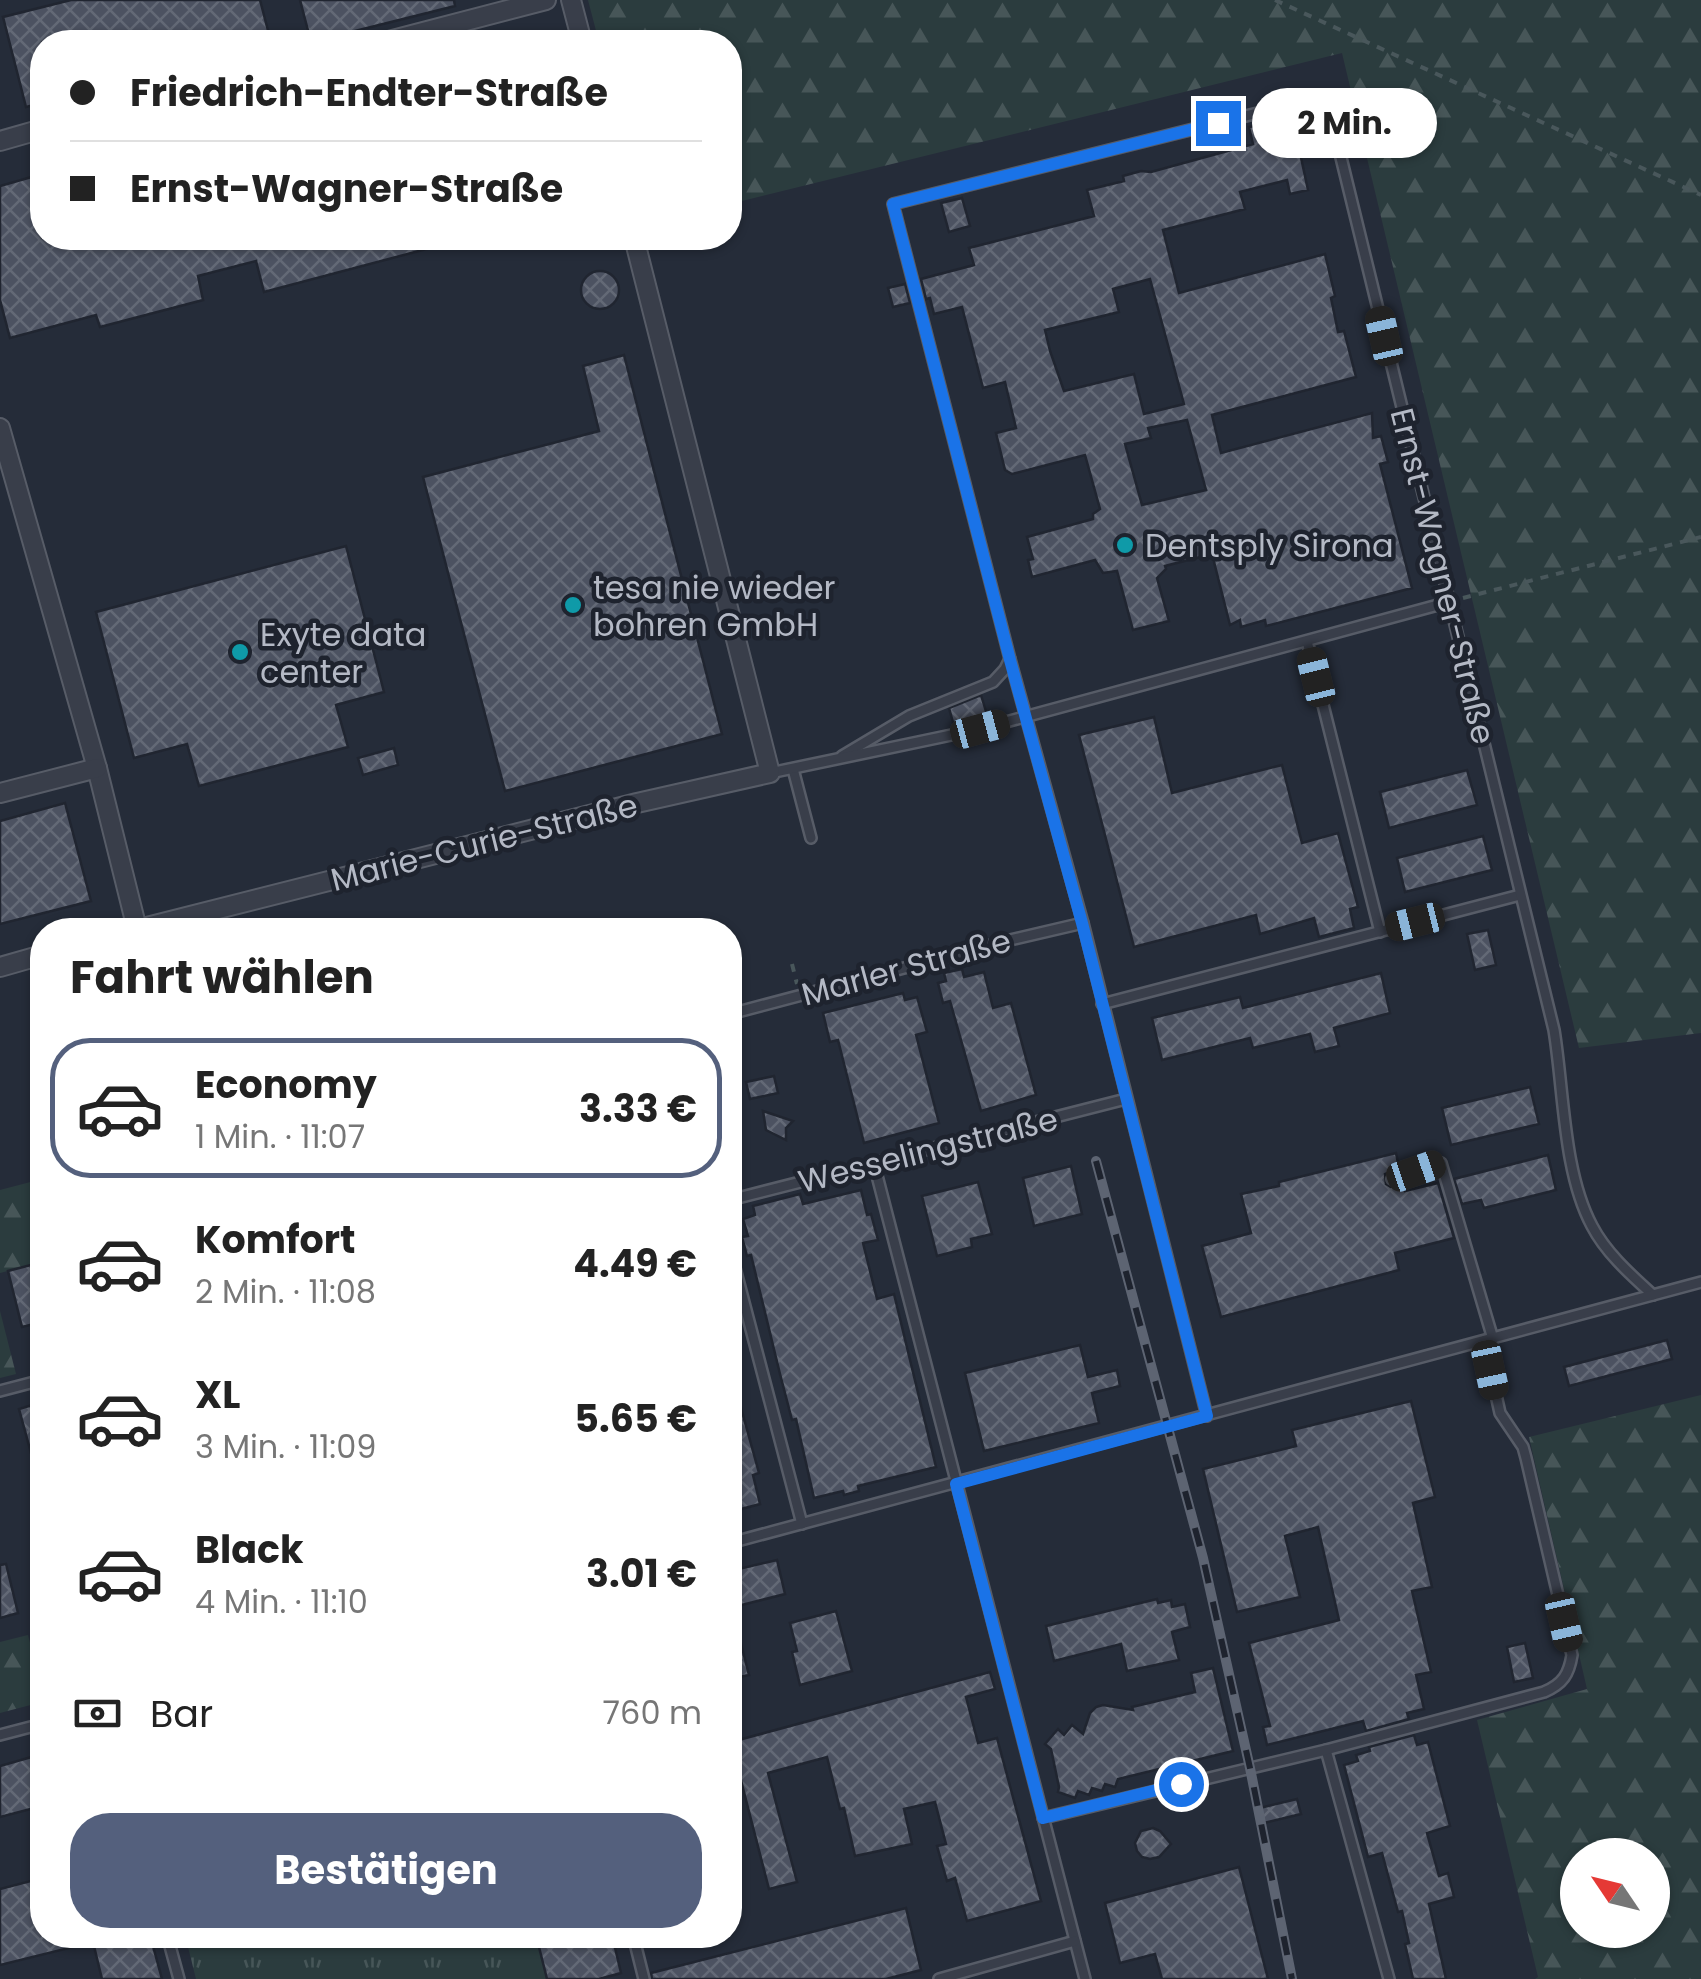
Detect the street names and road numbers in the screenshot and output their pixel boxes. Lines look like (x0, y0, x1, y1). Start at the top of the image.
street label: Ernst-Wagner-Straße (1379, 403, 1507, 749)
street label: Marie-Curie-Straße (326, 782, 642, 902)
street label: Marler Straße (796, 917, 1016, 1017)
street label: Wesselingstraße (794, 1096, 1062, 1204)

